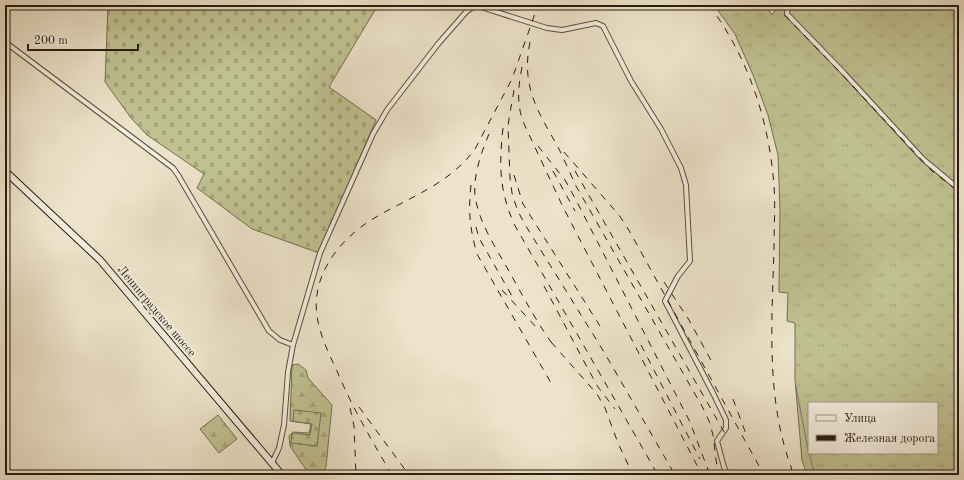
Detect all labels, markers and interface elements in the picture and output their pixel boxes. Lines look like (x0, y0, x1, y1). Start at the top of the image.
scale bar (28, 26, 138, 52)
text: 200 m (34, 35, 68, 47)
street label: Ленинградское шоссе (115, 264, 198, 360)
legend (808, 402, 938, 454)
text: Улица (844, 413, 877, 425)
text: Железная дорога (844, 433, 935, 445)

